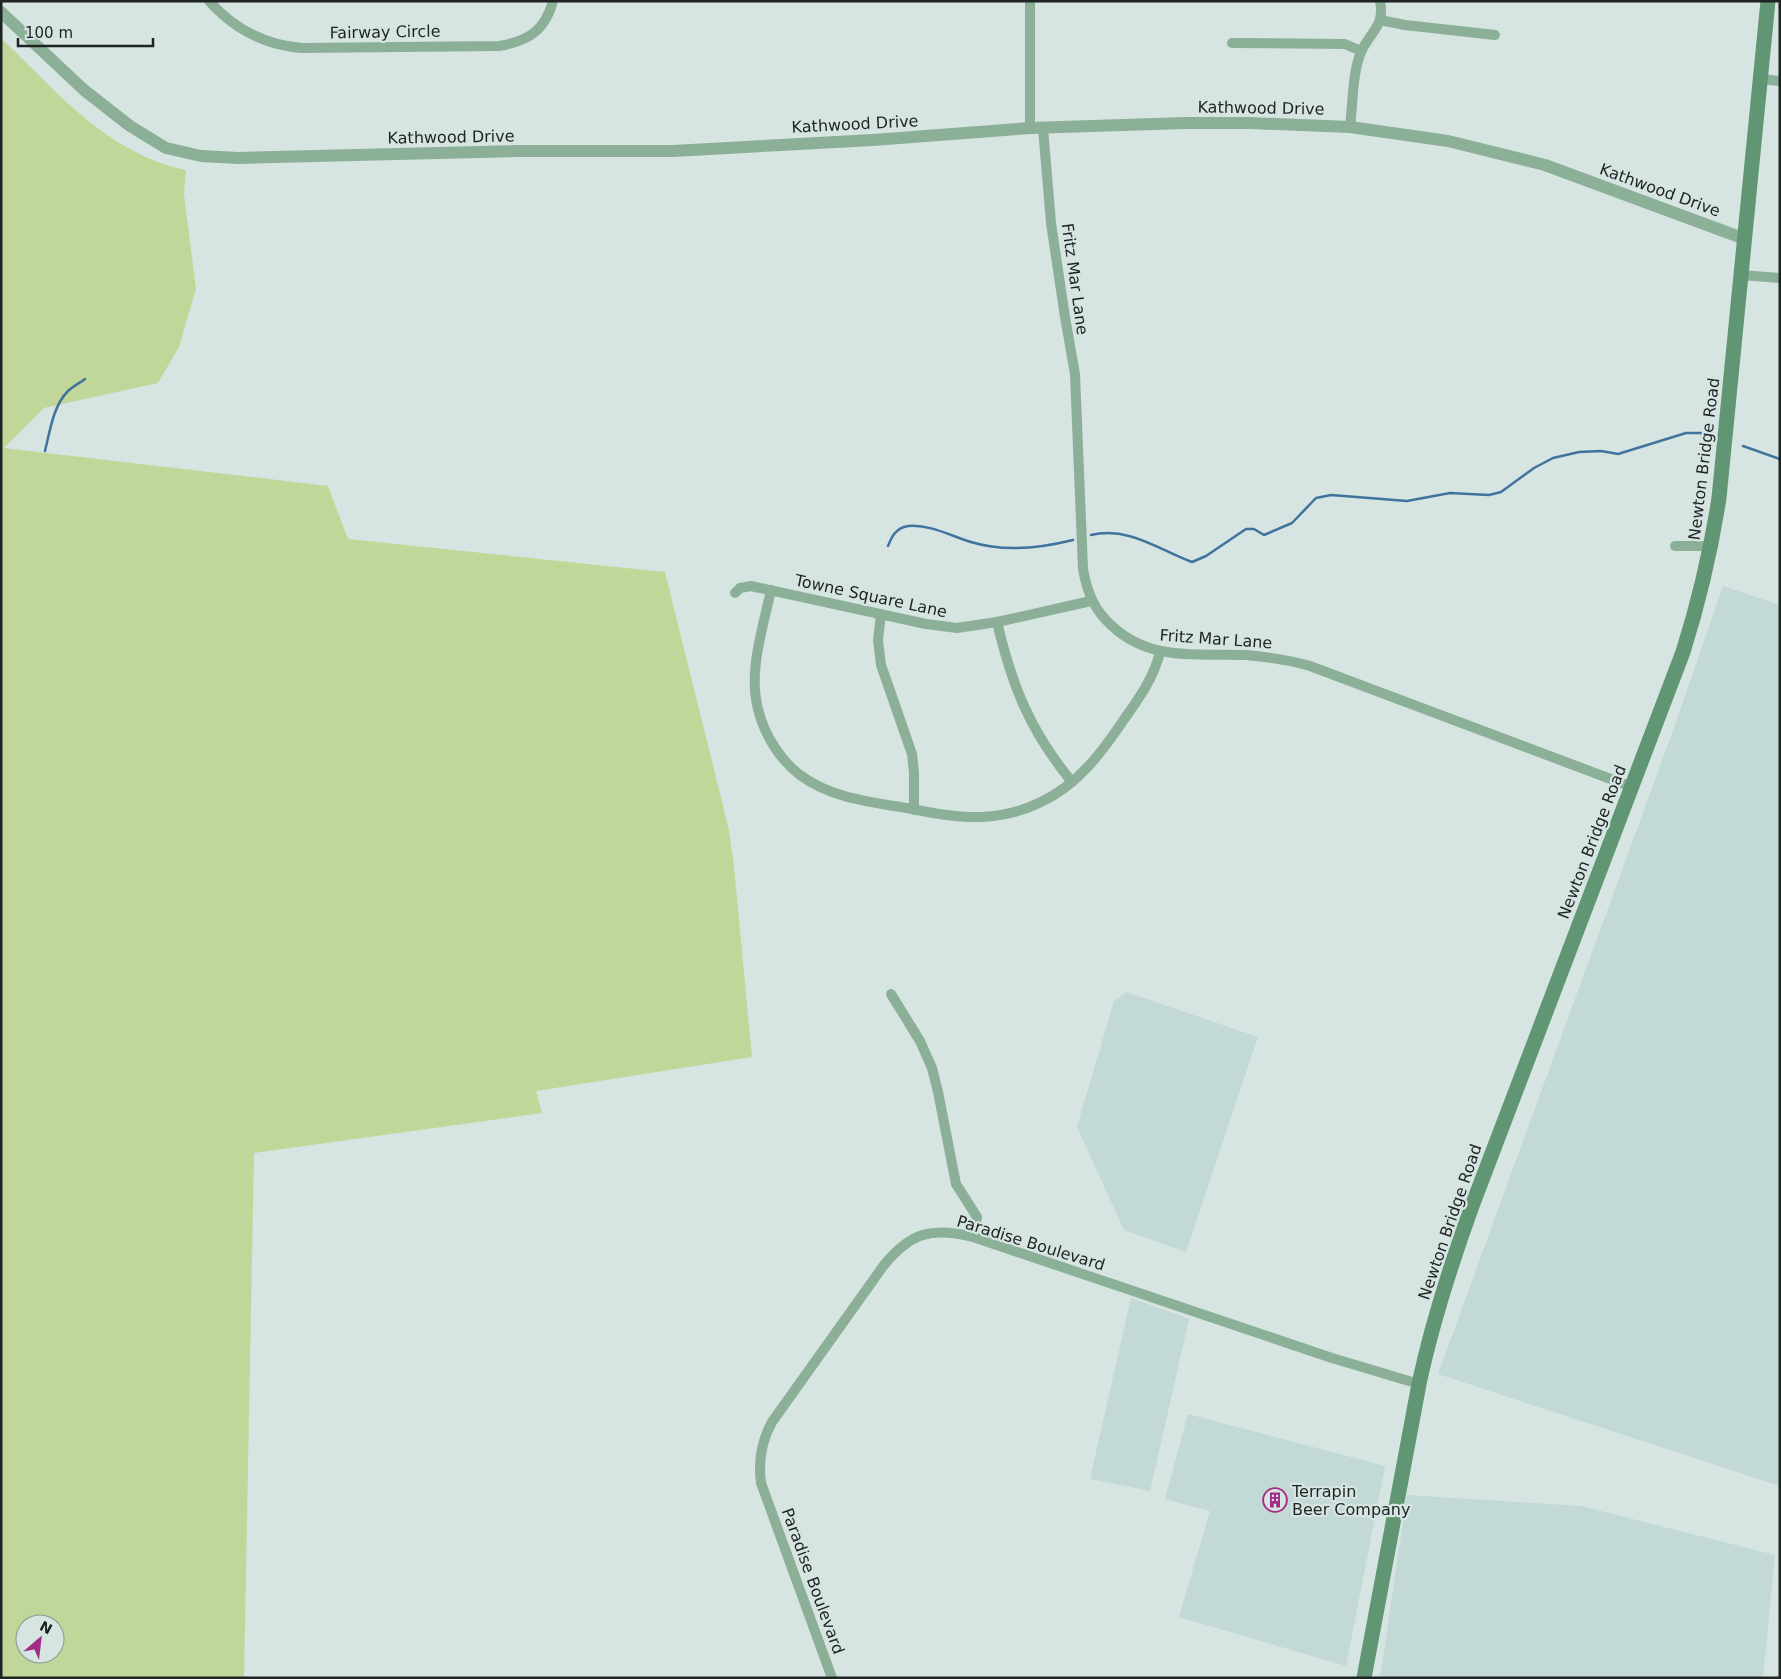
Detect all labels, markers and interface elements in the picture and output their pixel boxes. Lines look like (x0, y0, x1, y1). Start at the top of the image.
scale bar (18, 15, 152, 47)
street label: Fairway Circle (329, 22, 441, 42)
text: 100 m (25, 24, 73, 42)
street label: Kathwood Drive (1197, 97, 1325, 119)
street label: Kathwood Drive (791, 111, 919, 137)
street label: Kathwood Drive (387, 126, 515, 148)
street label: Kathwood Drive (1597, 159, 1723, 221)
street label: Fritz Mar Lane (1058, 222, 1092, 336)
street label: Newton Bridge Road (1685, 377, 1723, 541)
street label: Towne Square Lane (792, 570, 949, 621)
street label: Fritz Mar Lane (1159, 626, 1273, 652)
street label: Newton Bridge Road (1554, 762, 1630, 922)
street label: Newton Bridge Road (1414, 1142, 1486, 1302)
street label: Paradise Boulevard (955, 1211, 1107, 1275)
place label: Terrapin Beer Company (1291, 1482, 1410, 1519)
building icon: Terrapin Beer Company (1262, 1487, 1288, 1513)
street label: Paradise Boulevard (778, 1505, 848, 1657)
north arrow (15, 1614, 65, 1664)
text: N (37, 1618, 55, 1637)

